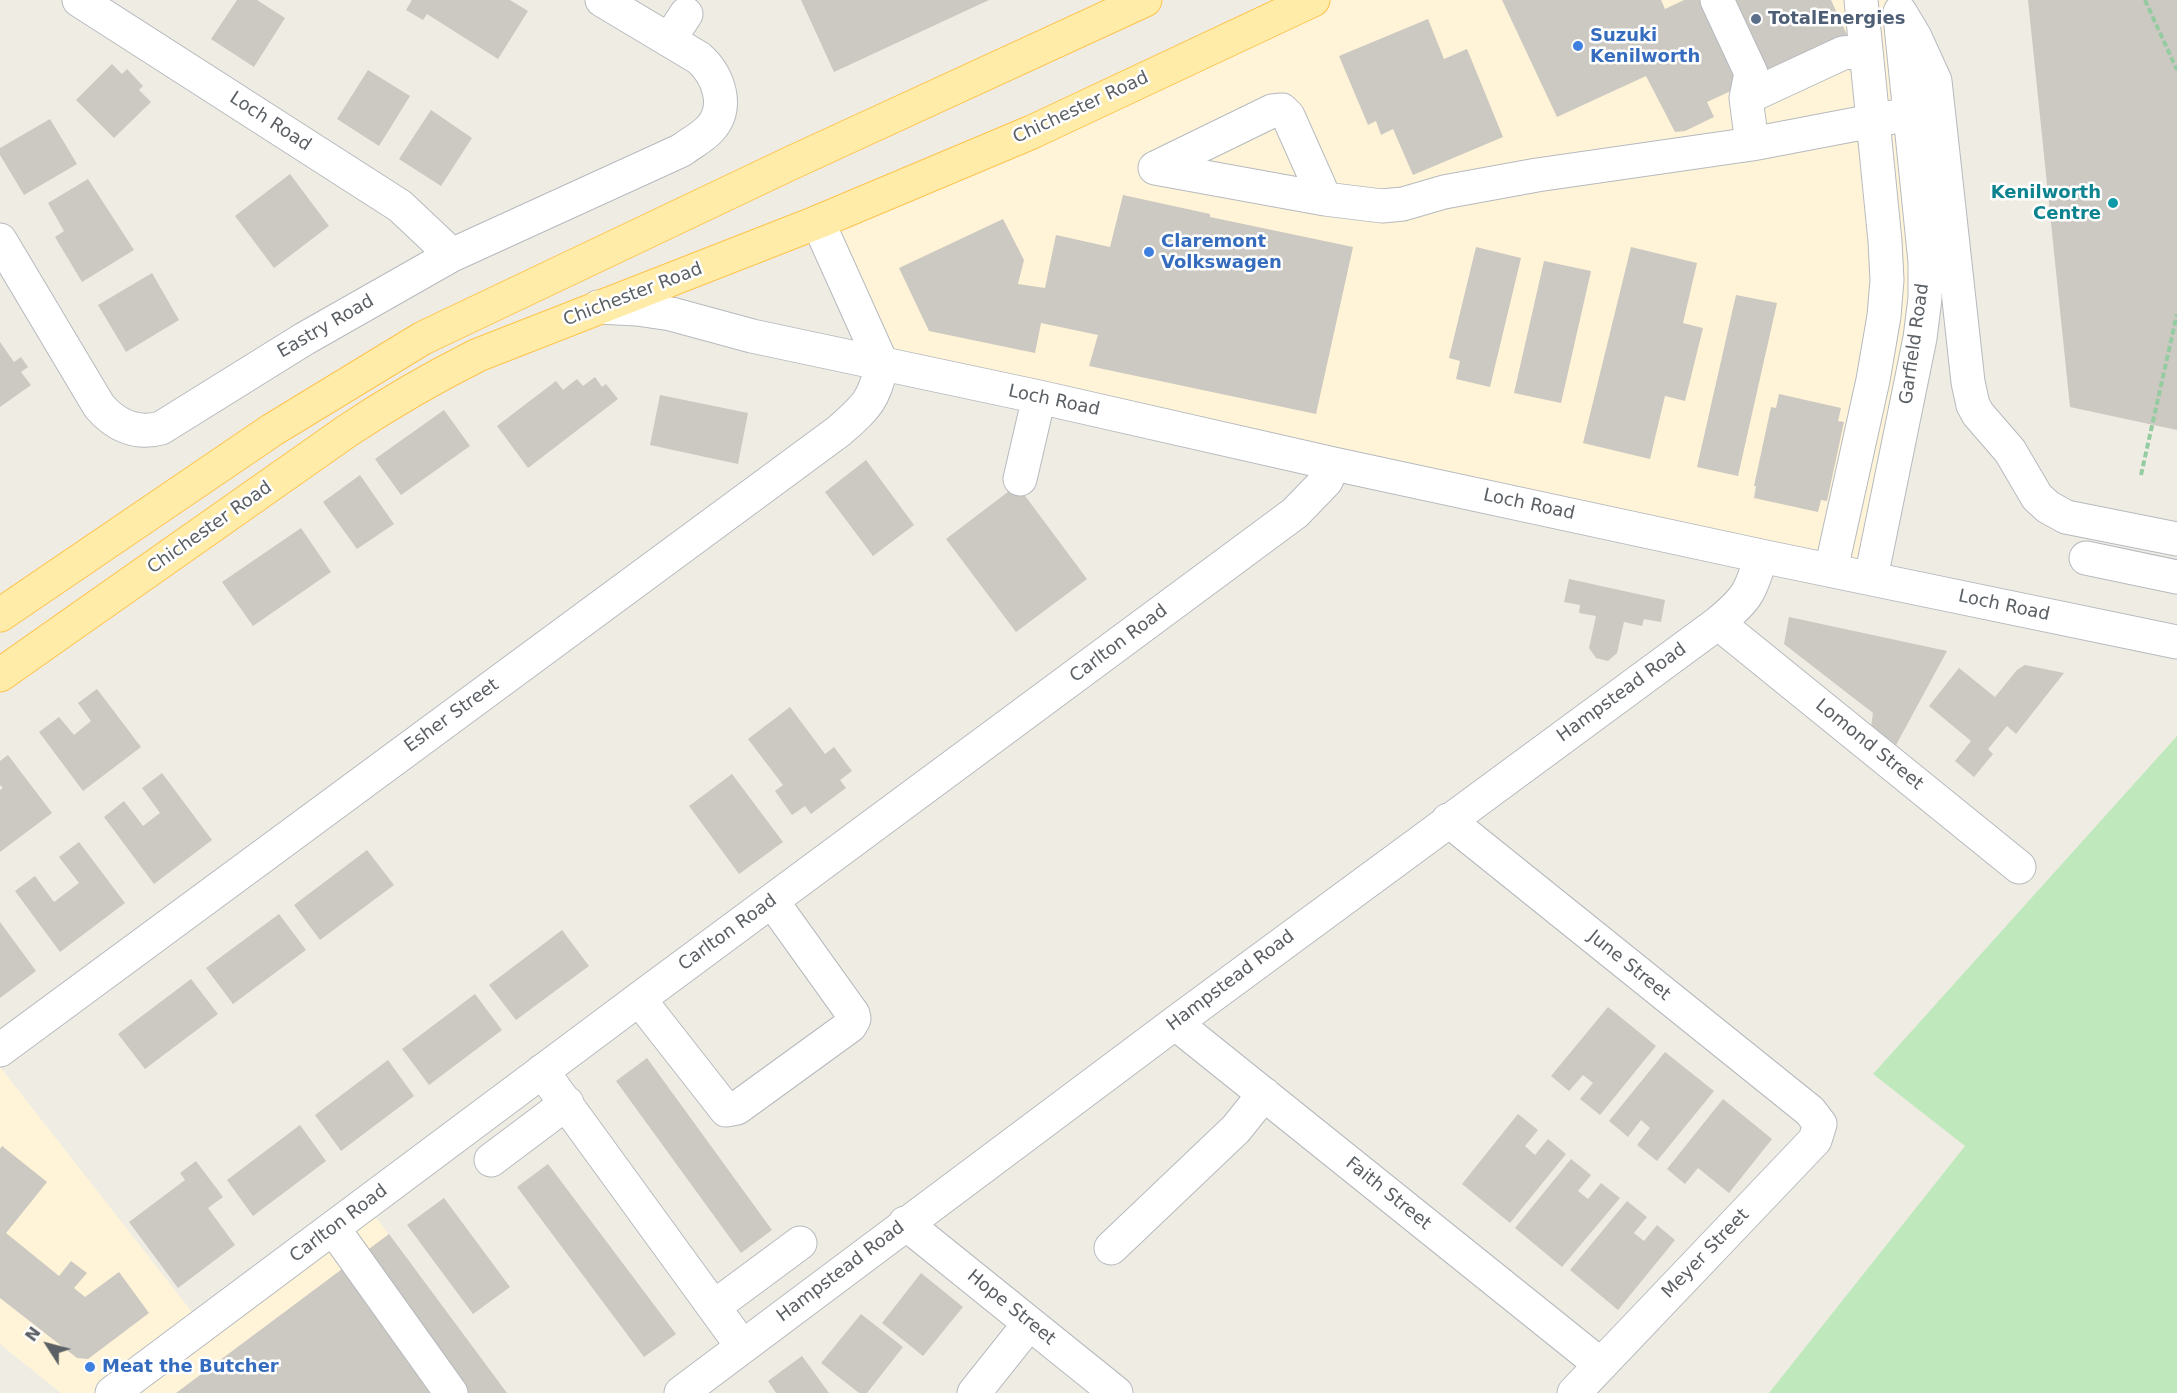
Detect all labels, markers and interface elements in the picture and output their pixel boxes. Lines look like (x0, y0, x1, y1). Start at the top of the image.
place label: TotalEnergies (1768, 8, 1905, 30)
marker: TotalEnergies (1749, 12, 1763, 26)
place label: Suzuki Kenilworth (1590, 25, 1700, 68)
marker: Suzuki Kenilworth (1571, 39, 1585, 53)
street label: Chichester Road (1010, 67, 1152, 149)
street label: Loch Road (225, 88, 315, 156)
place label: Kenilworth Centre (1991, 182, 2101, 224)
marker: Kenilworth Centre (2106, 196, 2120, 210)
place label: Claremont Volkswagen (1161, 231, 1282, 274)
marker: Claremont Volkswagen (1142, 245, 1156, 259)
street label: Chichester Road (560, 259, 706, 331)
street label: Garfield Road (1896, 282, 1934, 406)
street label: Eastry Road (274, 291, 378, 363)
street label: Loch Road (1006, 381, 1102, 421)
street label: Chichester Road (144, 477, 276, 579)
street label: Loch Road (1481, 485, 1577, 525)
street label: Loch Road (1956, 586, 2052, 626)
street label: Carlton Road (1066, 600, 1172, 688)
street label: Hampstead Road (1553, 639, 1691, 747)
street label: Esher Street (401, 675, 503, 757)
street label: Lomond Street (1811, 695, 1927, 795)
street label: Carlton Road (675, 890, 781, 976)
street label: Hampstead Road (1163, 926, 1299, 1036)
street label: June Street (1583, 926, 1675, 1006)
street label: Faith Street (1341, 1153, 1435, 1235)
street label: Carlton Road (286, 1180, 392, 1268)
street label: Meyer Street (1658, 1205, 1754, 1303)
street label: Hampstead Road (773, 1217, 909, 1327)
street label: Hope Street (962, 1266, 1060, 1350)
north arrow (18, 1315, 78, 1375)
text: N (21, 1323, 45, 1345)
place label: Meat the Butcher (102, 1356, 279, 1378)
marker: Meat the Butcher (83, 1360, 97, 1374)

